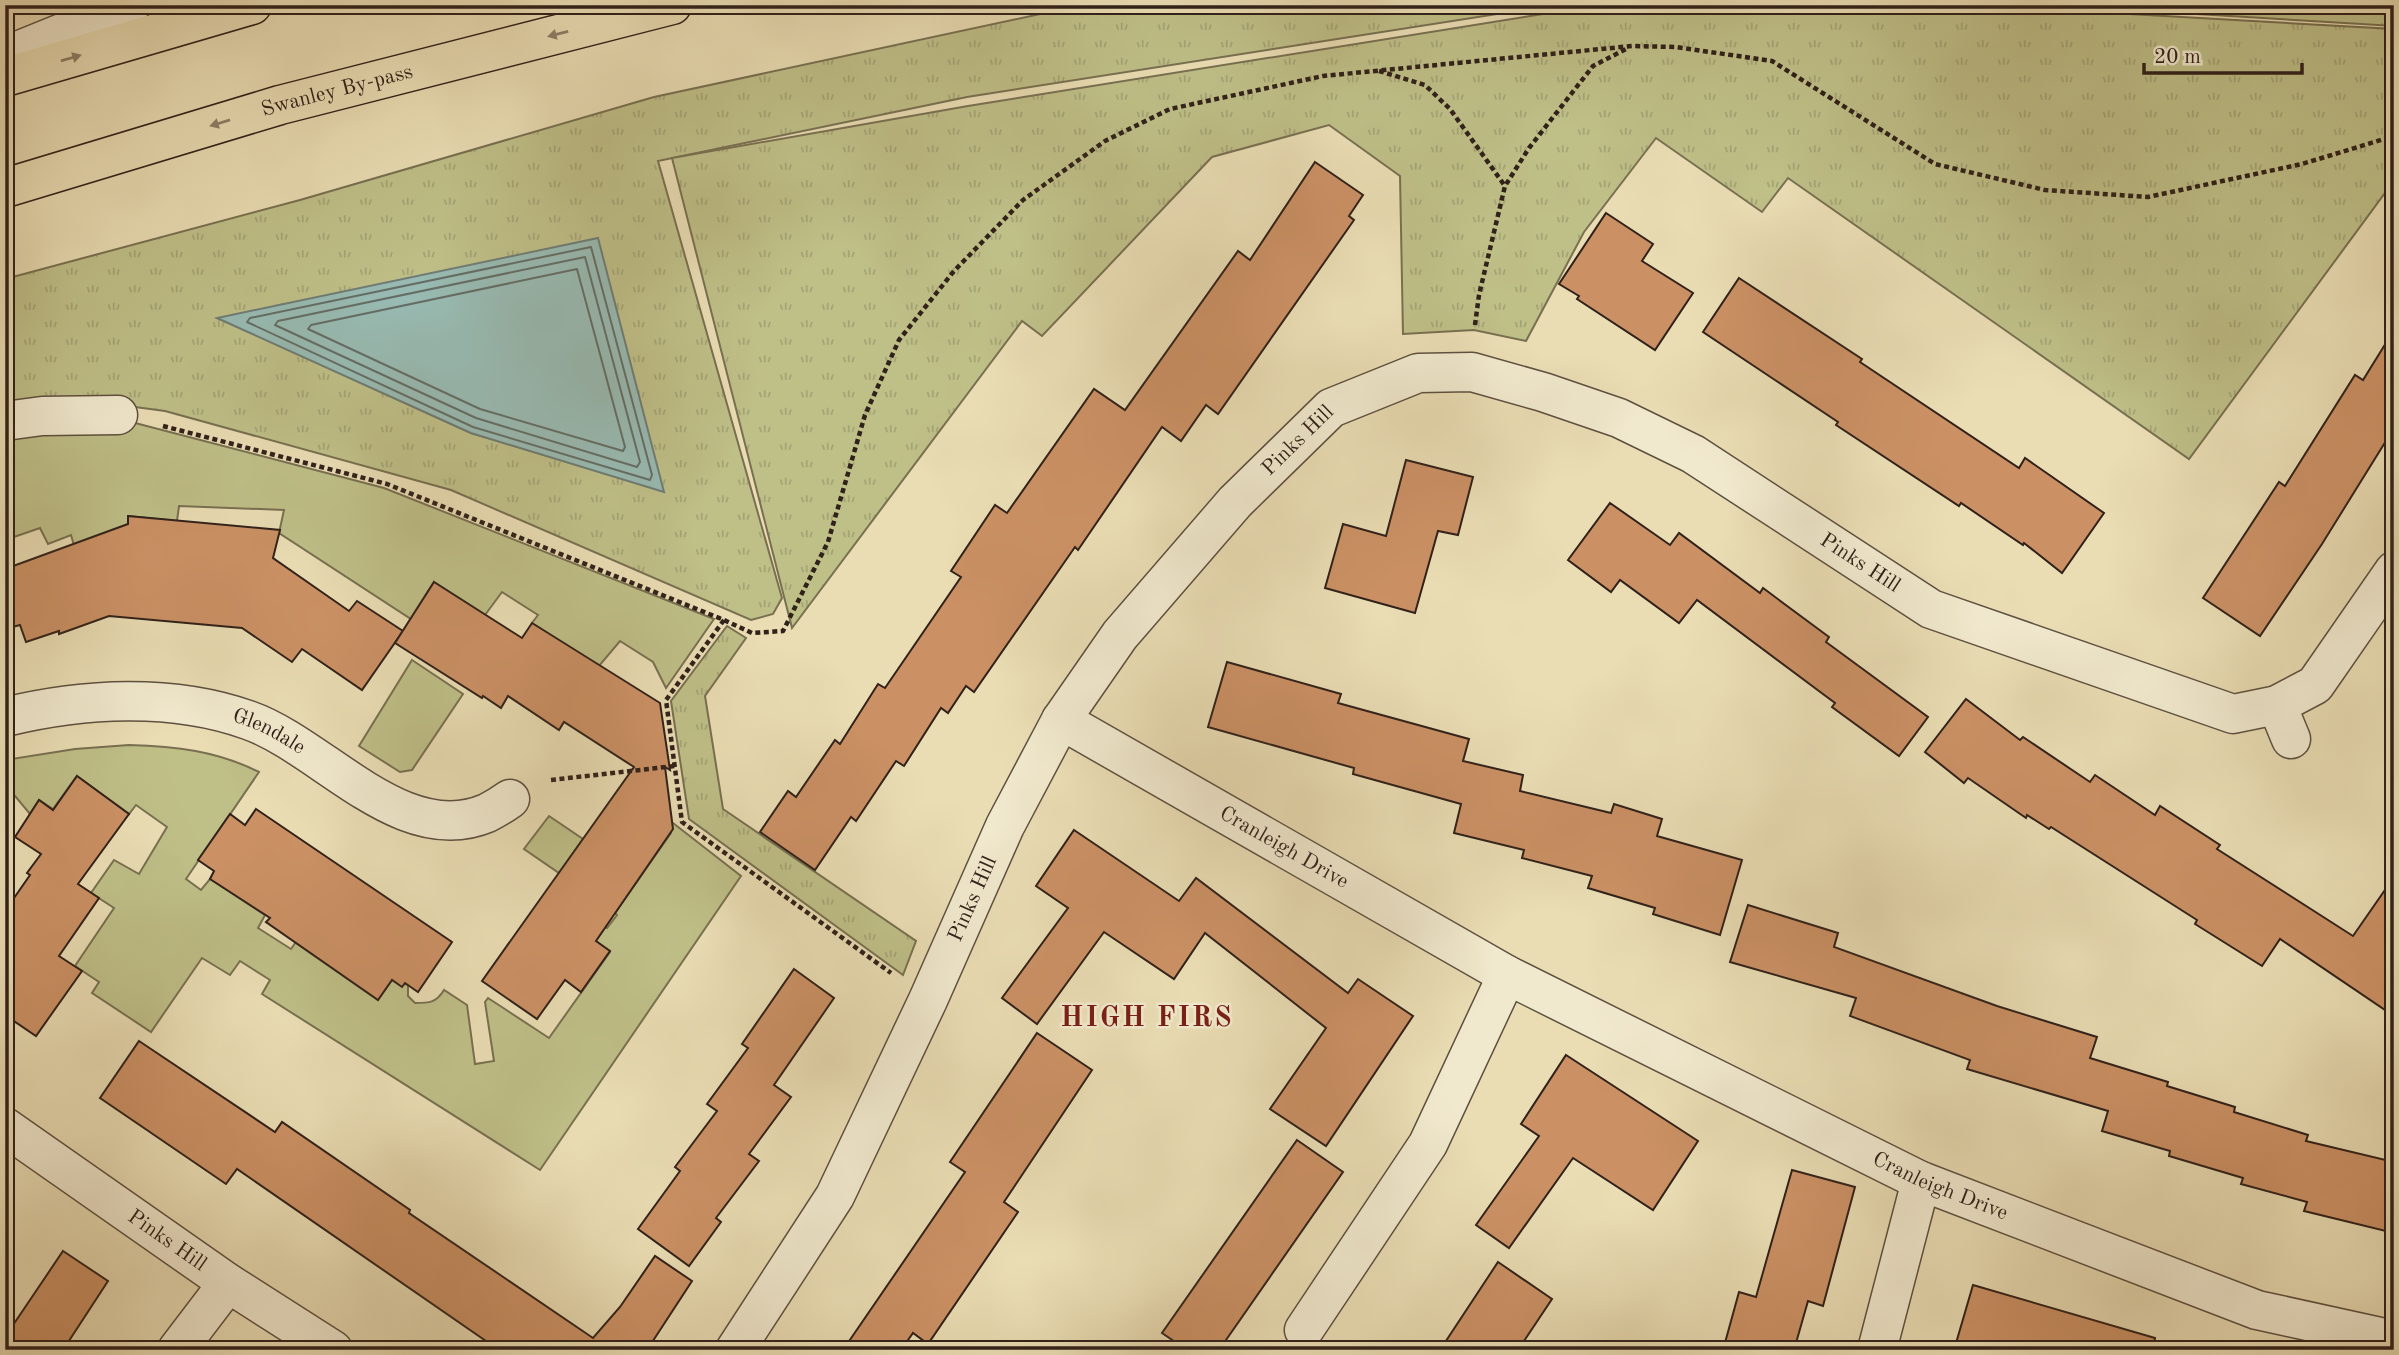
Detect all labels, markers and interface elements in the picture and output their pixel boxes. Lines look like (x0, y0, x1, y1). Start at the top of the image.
one-way arrow (547, 29, 569, 40)
scale bar (2144, 32, 2301, 76)
text: 20 m (2154, 47, 2201, 68)
one-way arrow (61, 52, 82, 62)
street label: Swanley By-pass (259, 61, 415, 121)
one-way arrow (209, 119, 230, 129)
street label: Pinks Hill (1258, 401, 1338, 480)
street label: Pinks Hill (1816, 529, 1904, 597)
street label: Glendale (230, 705, 309, 758)
street label: Cranleigh Drive (1216, 803, 1352, 893)
street label: Pinks Hill (945, 853, 1001, 945)
district label: HIGH FIRS (1060, 1005, 1234, 1033)
street label: Cranleigh Drive (1869, 1148, 2011, 1224)
street label: Pinks Hill (124, 1206, 211, 1275)

